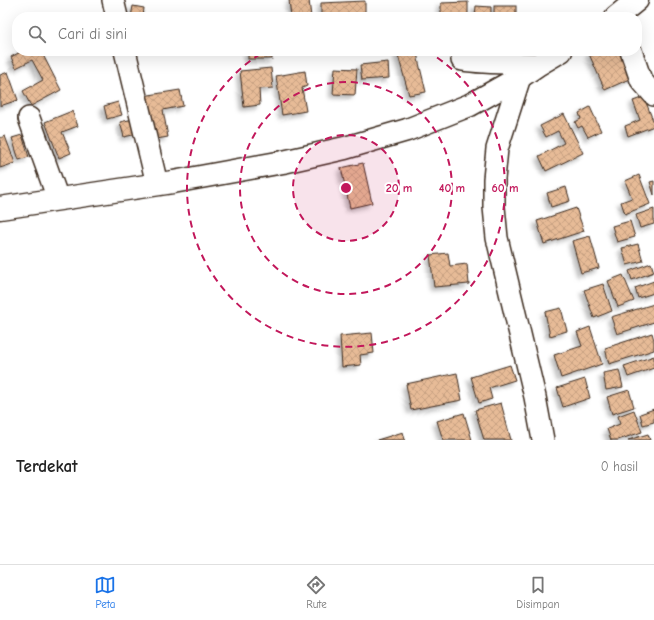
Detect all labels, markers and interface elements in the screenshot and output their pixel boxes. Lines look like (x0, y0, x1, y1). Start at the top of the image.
search box (12, 12, 642, 56)
icon: search (26, 23, 48, 45)
text: Cari di sini (58, 25, 127, 43)
centre of rings (339, 181, 353, 195)
text: 20 m (386, 181, 412, 195)
text: 40 m (439, 181, 465, 195)
text: 60 m (492, 181, 518, 195)
text: Terdekat (16, 457, 78, 476)
text: 0 hasil (601, 459, 638, 474)
tab: Peta (94, 574, 116, 611)
tab: Rute (305, 574, 327, 611)
tab: Disimpan (516, 574, 560, 611)

